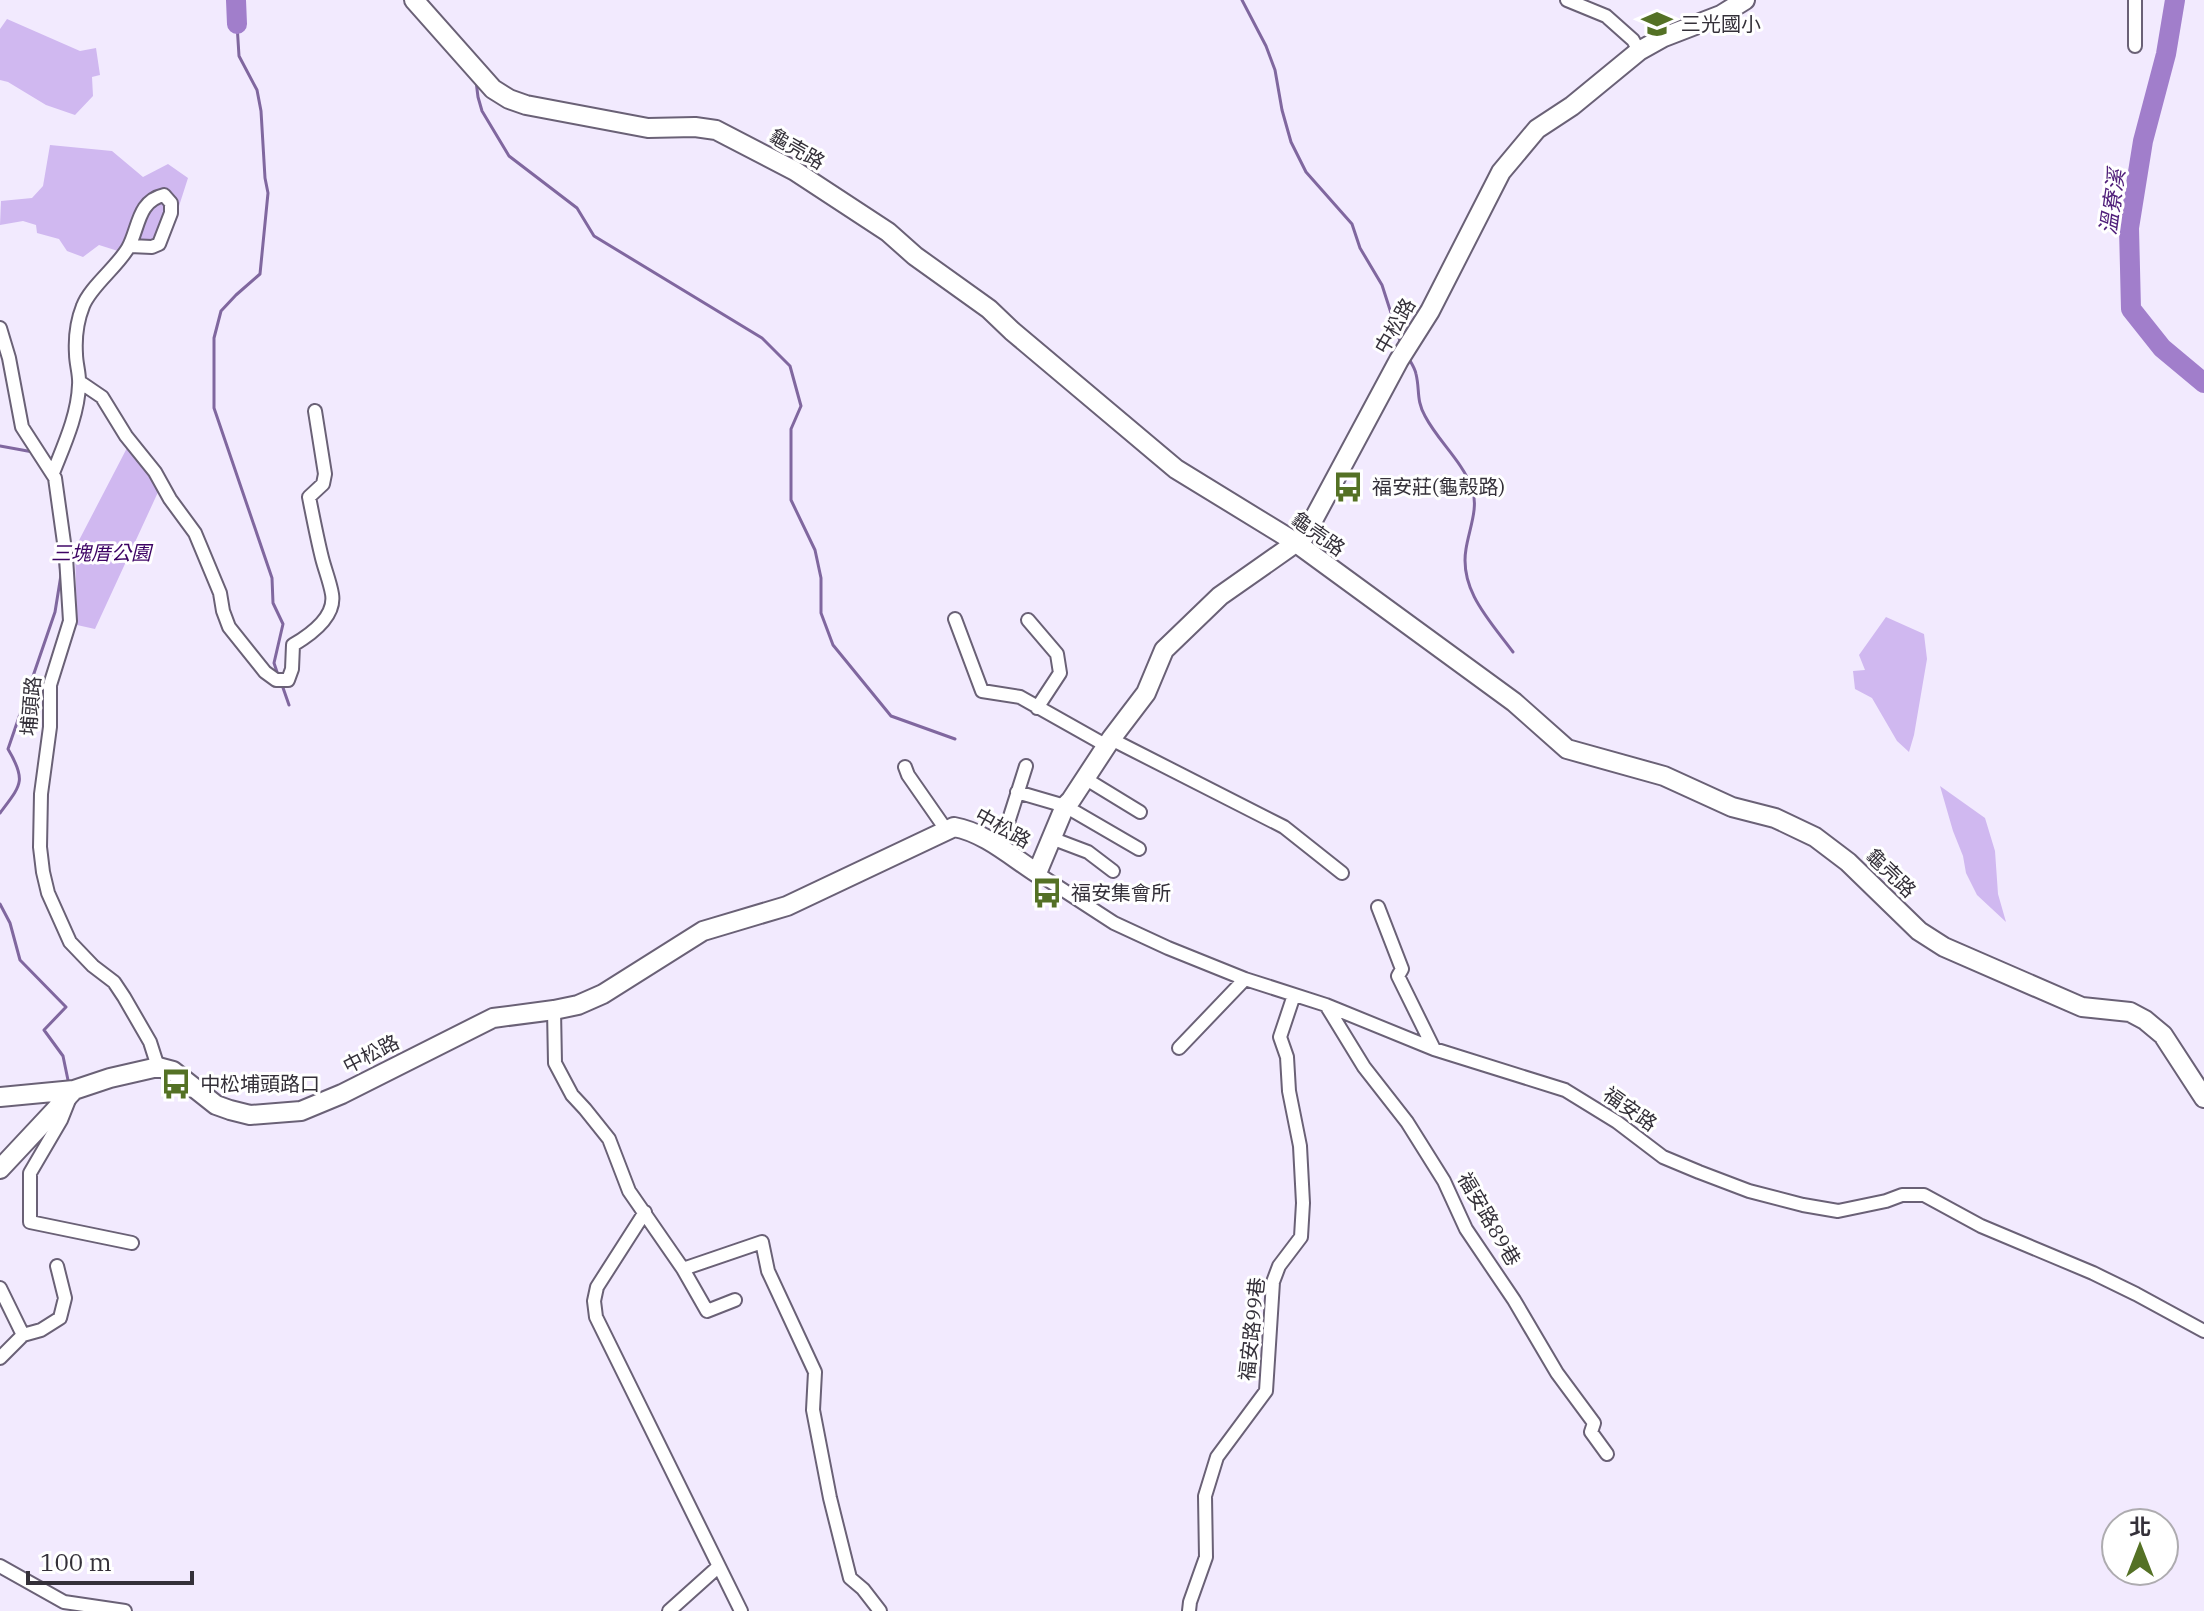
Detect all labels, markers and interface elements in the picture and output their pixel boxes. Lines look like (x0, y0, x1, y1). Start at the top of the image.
school or university icon: 三光國小 (1640, 7, 1674, 41)
place label: 三光國小 (1681, 10, 1761, 37)
street label: 龜壳路 (765, 122, 830, 175)
water label: 溫寮溪 (2093, 164, 2131, 237)
street label: 中松路 (1368, 293, 1421, 358)
bus stop icon: 福安莊(龜殼路) (1331, 470, 1365, 504)
place label: 福安莊(龜殼路) (1372, 473, 1505, 500)
street label: 龜壳路 (1286, 505, 1351, 562)
park label: 三塊厝公園 (51, 539, 154, 566)
street label: 埔頭路 (14, 675, 47, 737)
street label: 中松路 (970, 801, 1036, 854)
street label: 龜壳路 (1860, 842, 1922, 903)
bus stop icon: 福安集會所 (1030, 876, 1064, 910)
place label: 福安集會所 (1071, 879, 1171, 906)
street label: 中松路 (338, 1028, 404, 1079)
bus stop icon: 中松埔頭路口 (159, 1067, 193, 1101)
place label: 中松埔頭路口 (200, 1070, 320, 1097)
street label: 福安路 (1598, 1080, 1663, 1137)
street label: 福安路89巷 (1452, 1167, 1527, 1271)
street label: 福安路99巷 (1233, 1276, 1270, 1382)
north arrow (2100, 1507, 2180, 1587)
text: 北 (2129, 1512, 2151, 1541)
scale bar (28, 1535, 192, 1585)
text: 100 m (40, 1546, 112, 1578)

